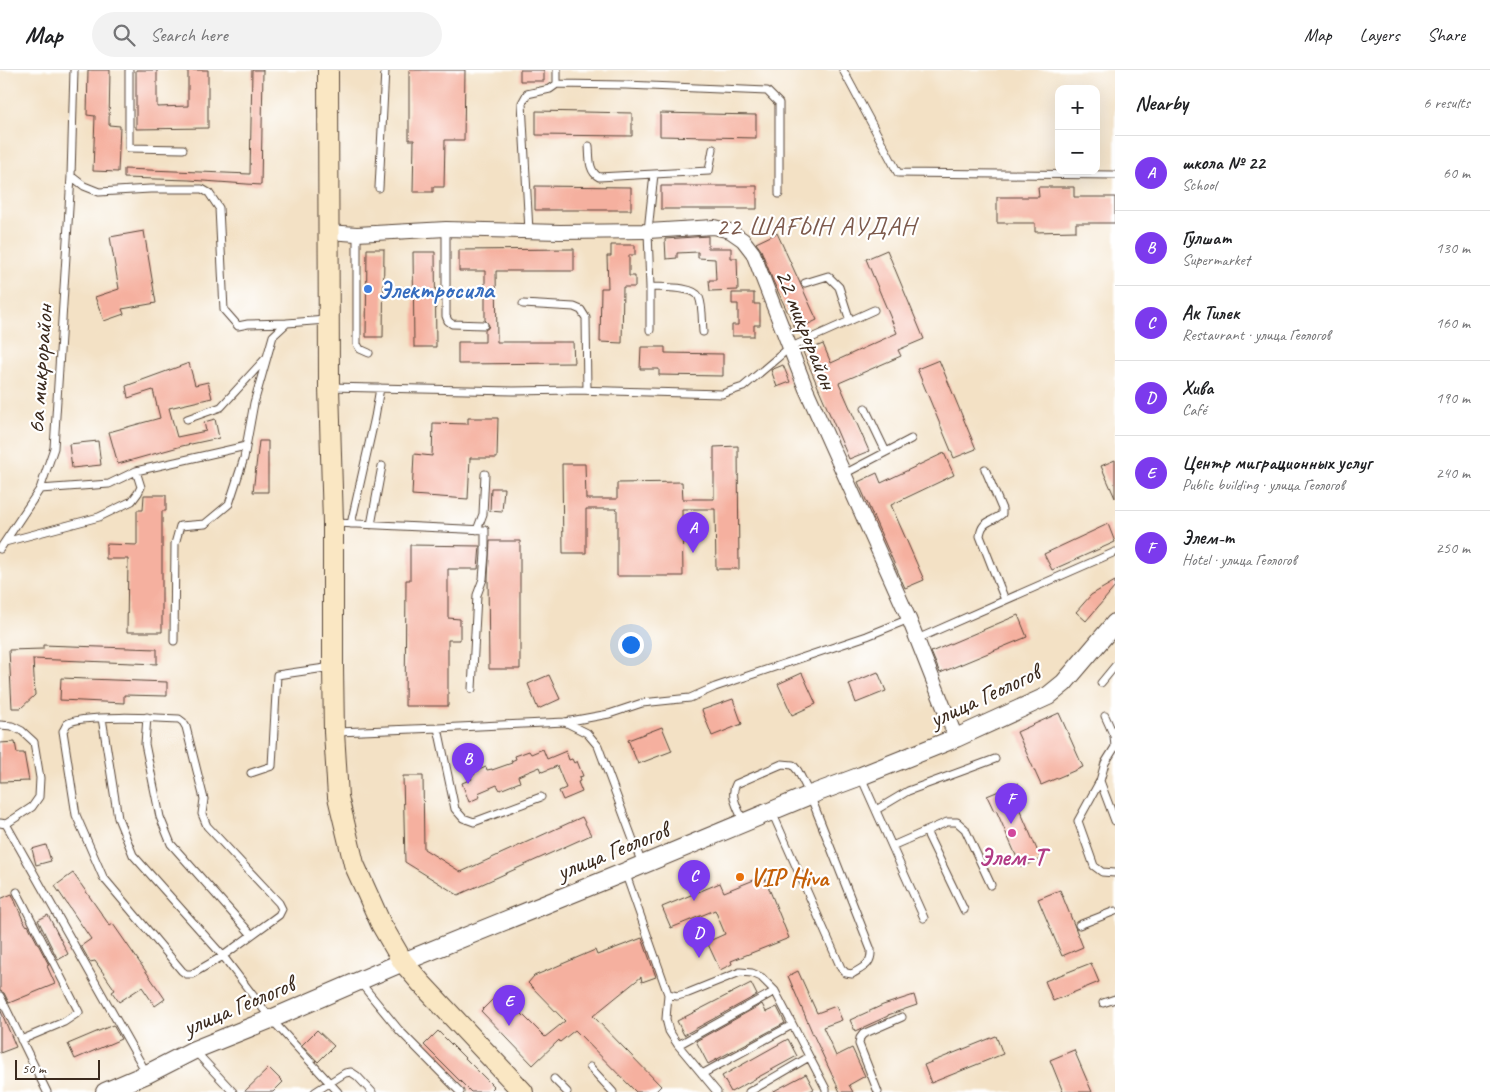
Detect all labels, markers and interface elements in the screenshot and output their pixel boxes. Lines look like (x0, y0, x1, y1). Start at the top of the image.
search box (92, 12, 442, 57)
text: Map (25, 20, 62, 50)
icon: search (110, 21, 138, 49)
text: Search here (150, 23, 228, 47)
text: Map (1304, 24, 1332, 46)
text: Layers (1360, 24, 1399, 46)
text: Share (1427, 24, 1465, 46)
map controls (1055, 85, 1100, 175)
button: + (1055, 85, 1100, 130)
text: Nearby (1135, 90, 1188, 116)
text: 6 results (1423, 93, 1470, 113)
button: − (1055, 130, 1100, 175)
text: школа № 22 (1182, 151, 1265, 175)
text: A (1147, 163, 1155, 183)
text: 60 m (1443, 163, 1470, 183)
text: School (1182, 175, 1216, 195)
district label: 22 ШАҒЫН АУДАН (716, 210, 919, 243)
text: Гулшат (1182, 226, 1232, 250)
text: B (1147, 238, 1155, 258)
text: 130 m (1436, 238, 1470, 258)
text: Supermarket (1182, 250, 1250, 270)
street label: 22 микрорайон (767, 265, 845, 396)
place label: Электросила (378, 274, 495, 306)
marker: Электросила (362, 283, 374, 295)
text: Ак Тилек (1182, 301, 1240, 325)
street label: 6а микрорайон (20, 302, 61, 435)
text: C (1147, 313, 1155, 333)
text: 160 m (1436, 313, 1470, 333)
text: Restaurant · улица Геологов (1182, 325, 1330, 345)
text: Хива (1182, 376, 1213, 400)
text: D (1146, 388, 1156, 408)
text: 190 m (1436, 388, 1470, 408)
text: Café (1182, 400, 1206, 420)
text: Центр миграционных услуг (1182, 451, 1372, 475)
text: E (1147, 463, 1155, 483)
text: 240 m (1436, 463, 1470, 483)
text: Public building · улица Геологов (1182, 475, 1344, 495)
pin: A (677, 512, 709, 553)
text: Элем-т (1182, 526, 1234, 550)
text: F (1147, 538, 1155, 558)
text: 250 m (1436, 538, 1470, 558)
text: Hotel · улица Геологов (1182, 550, 1296, 570)
your location (618, 632, 644, 658)
street label: улица Геологов (922, 654, 1049, 736)
pin: B (452, 743, 484, 784)
pin: F (995, 783, 1027, 824)
street label: улица Геологов (550, 812, 677, 889)
marker: Элем-Т (1006, 827, 1018, 839)
place label: Элем-Т (979, 841, 1051, 873)
pin: C (678, 860, 710, 901)
place label: VIP Hiva (750, 862, 830, 894)
marker: VIP Hiva (734, 871, 746, 883)
pin: D (683, 917, 715, 958)
street label: улица Геологов (176, 966, 303, 1044)
pin: E (493, 985, 525, 1026)
scale bar (15, 1057, 100, 1080)
text: 50 m (22, 1060, 46, 1077)

